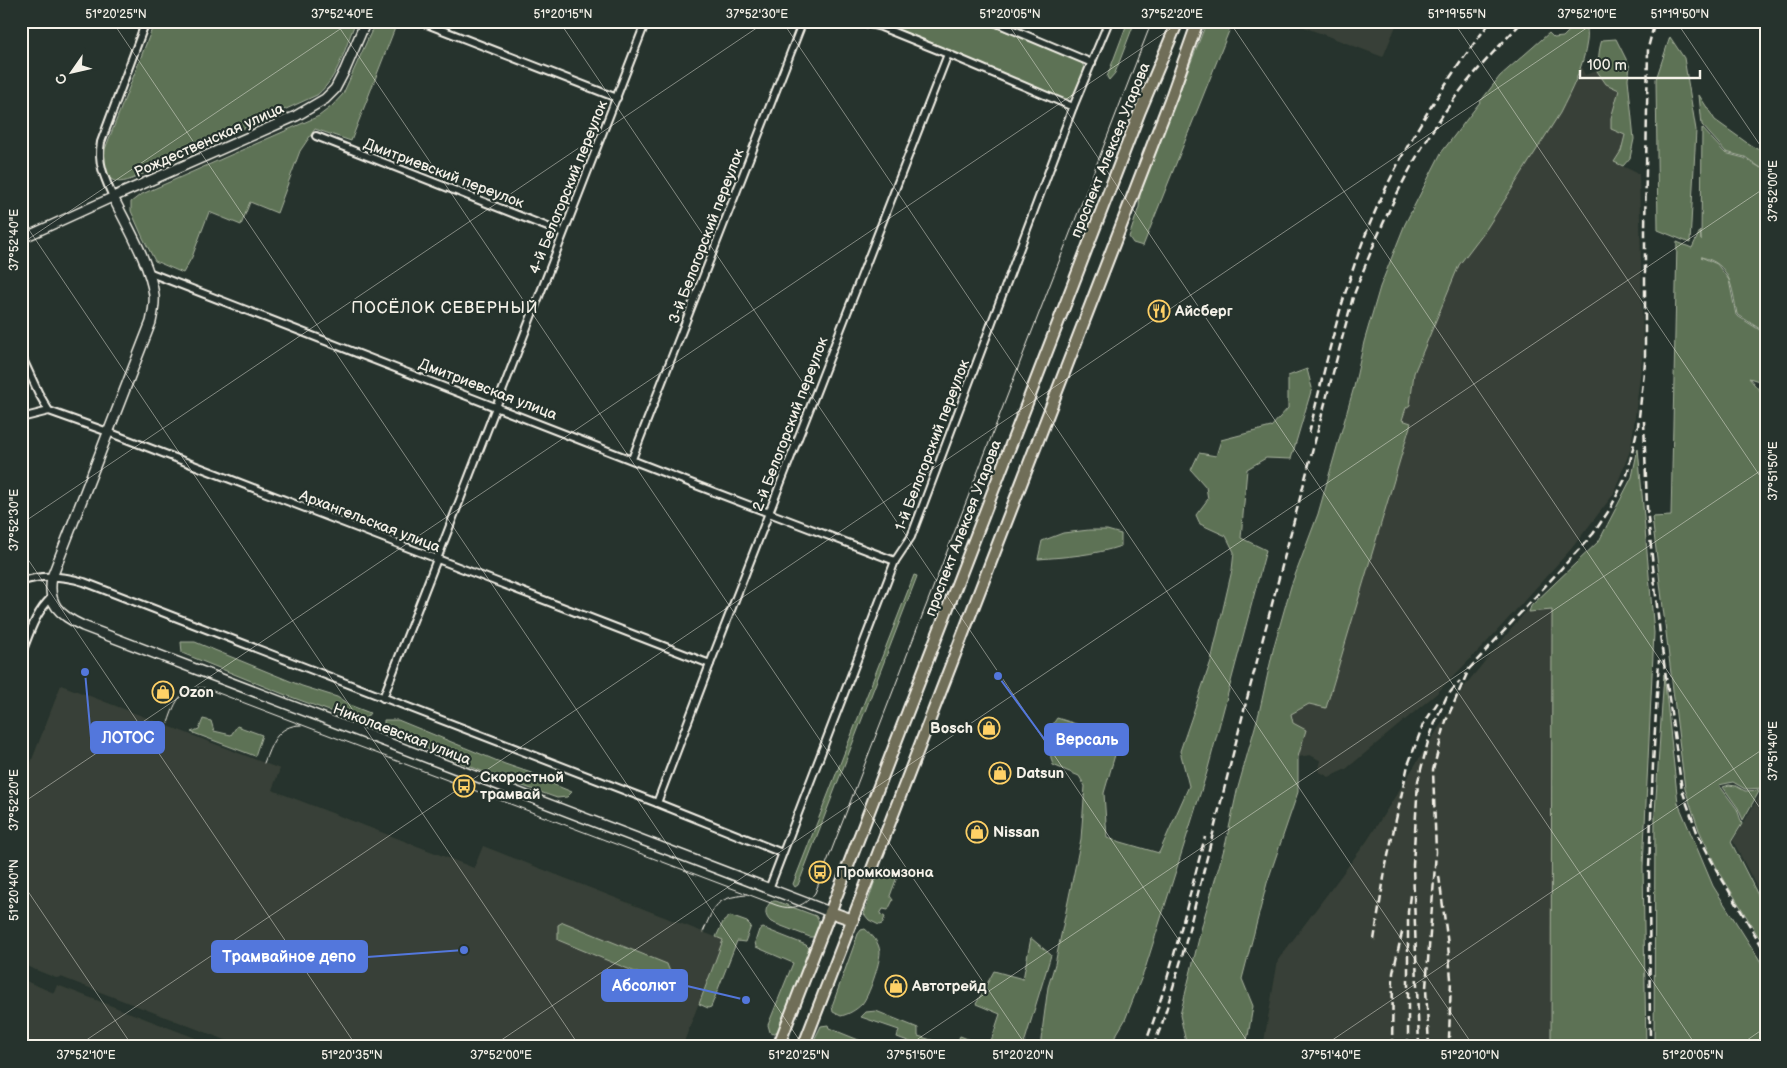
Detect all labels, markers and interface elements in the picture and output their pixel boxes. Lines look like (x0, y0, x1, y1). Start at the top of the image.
text: 51°20'25"N (85, 7, 147, 22)
text: 37°52'40"E (311, 7, 373, 22)
text: 51°20'15"N (534, 7, 592, 22)
text: 37°52'30"E (726, 7, 788, 22)
text: 51°20'05"N (979, 7, 1041, 22)
text: 37°52'20"E (1141, 7, 1203, 22)
text: 51°19'55"N (1428, 7, 1486, 22)
text: 37°52'10"E (1557, 7, 1617, 22)
text: 51°19'50"N (1651, 7, 1709, 22)
north arrow (48, 48, 98, 98)
scale bar (1580, 48, 1700, 80)
text: 100 m (1587, 56, 1627, 75)
street label: проспект Алексея Угарова (1067, 60, 1154, 241)
text: С (52, 70, 71, 88)
street label: 4-й Белогорский переулок (525, 98, 612, 277)
street label: Рождественская улица (131, 99, 287, 182)
street label: Дмитриевский переулок (361, 134, 527, 213)
street label: 3-й Белогорский переулок (664, 146, 749, 326)
text: 37°52'00"E (1766, 160, 1781, 222)
text: 37°52'40"E (7, 209, 22, 271)
district label: ПОСЁЛОК СЕВЕРНЫЙ (351, 298, 539, 318)
restaurant icon: Айсберг (1147, 299, 1171, 323)
place label: Айсберг (1174, 302, 1233, 321)
street label: 2-й Белогорский переулок (748, 334, 833, 514)
street label: Дмитриевская улица (416, 354, 560, 425)
street label: 1-й Белогорский переулок (891, 357, 974, 534)
street label: проспект Алексея Угарова (921, 437, 1006, 619)
text: 37°51'50"E (1766, 441, 1781, 501)
street label: Архангельская улица (296, 485, 443, 557)
text: 37°52'30"E (7, 489, 22, 551)
shop icon: Ozon (151, 680, 175, 704)
place label: Ozon (179, 683, 214, 702)
street label: Николаевская улица (330, 699, 474, 770)
shop icon: Bosch (977, 716, 1001, 740)
place label: Bosch (930, 719, 973, 738)
text: 37°51'40"E (1766, 721, 1781, 781)
callout: ЛОТОС (91, 722, 164, 753)
callout: Версаль (1045, 724, 1128, 755)
text: ЛОТОС (101, 729, 155, 748)
text: Версаль (1055, 731, 1119, 750)
shop icon: Datsun (988, 761, 1012, 785)
place label: Datsun (1016, 764, 1064, 783)
place label: Скоростной трамвай (480, 768, 564, 804)
text: 37°52'20"E (7, 769, 22, 831)
bus stop icon: Скоростной трамвай (452, 774, 476, 798)
shop icon: Nissan (965, 820, 989, 844)
place label: Nissan (993, 823, 1040, 842)
text: 51°20'40"N (7, 859, 22, 921)
bus stop icon: Промкомзона (808, 860, 832, 884)
place label: Промкомзона (836, 863, 934, 882)
callout: Трамвайное депо (212, 941, 367, 972)
text: Трамвайное депо (222, 948, 356, 967)
callout: Абсолют (602, 970, 687, 1001)
shop icon: Автотрейд (884, 974, 908, 998)
text: Абсолют (611, 977, 677, 996)
place label: Автотрейд (911, 977, 986, 996)
text: 37°52'10"E (56, 1048, 116, 1063)
text: 51°20'35"N (321, 1048, 383, 1063)
text: 37°52'00"E (470, 1048, 532, 1063)
text: 51°20'25"N (768, 1048, 830, 1063)
text: 37°51'50"E (886, 1048, 946, 1063)
text: 51°20'20"N (992, 1048, 1054, 1063)
text: 37°51'40"E (1301, 1048, 1361, 1063)
text: 51°20'10"N (1440, 1048, 1500, 1063)
text: 51°20'05"N (1662, 1048, 1724, 1063)

